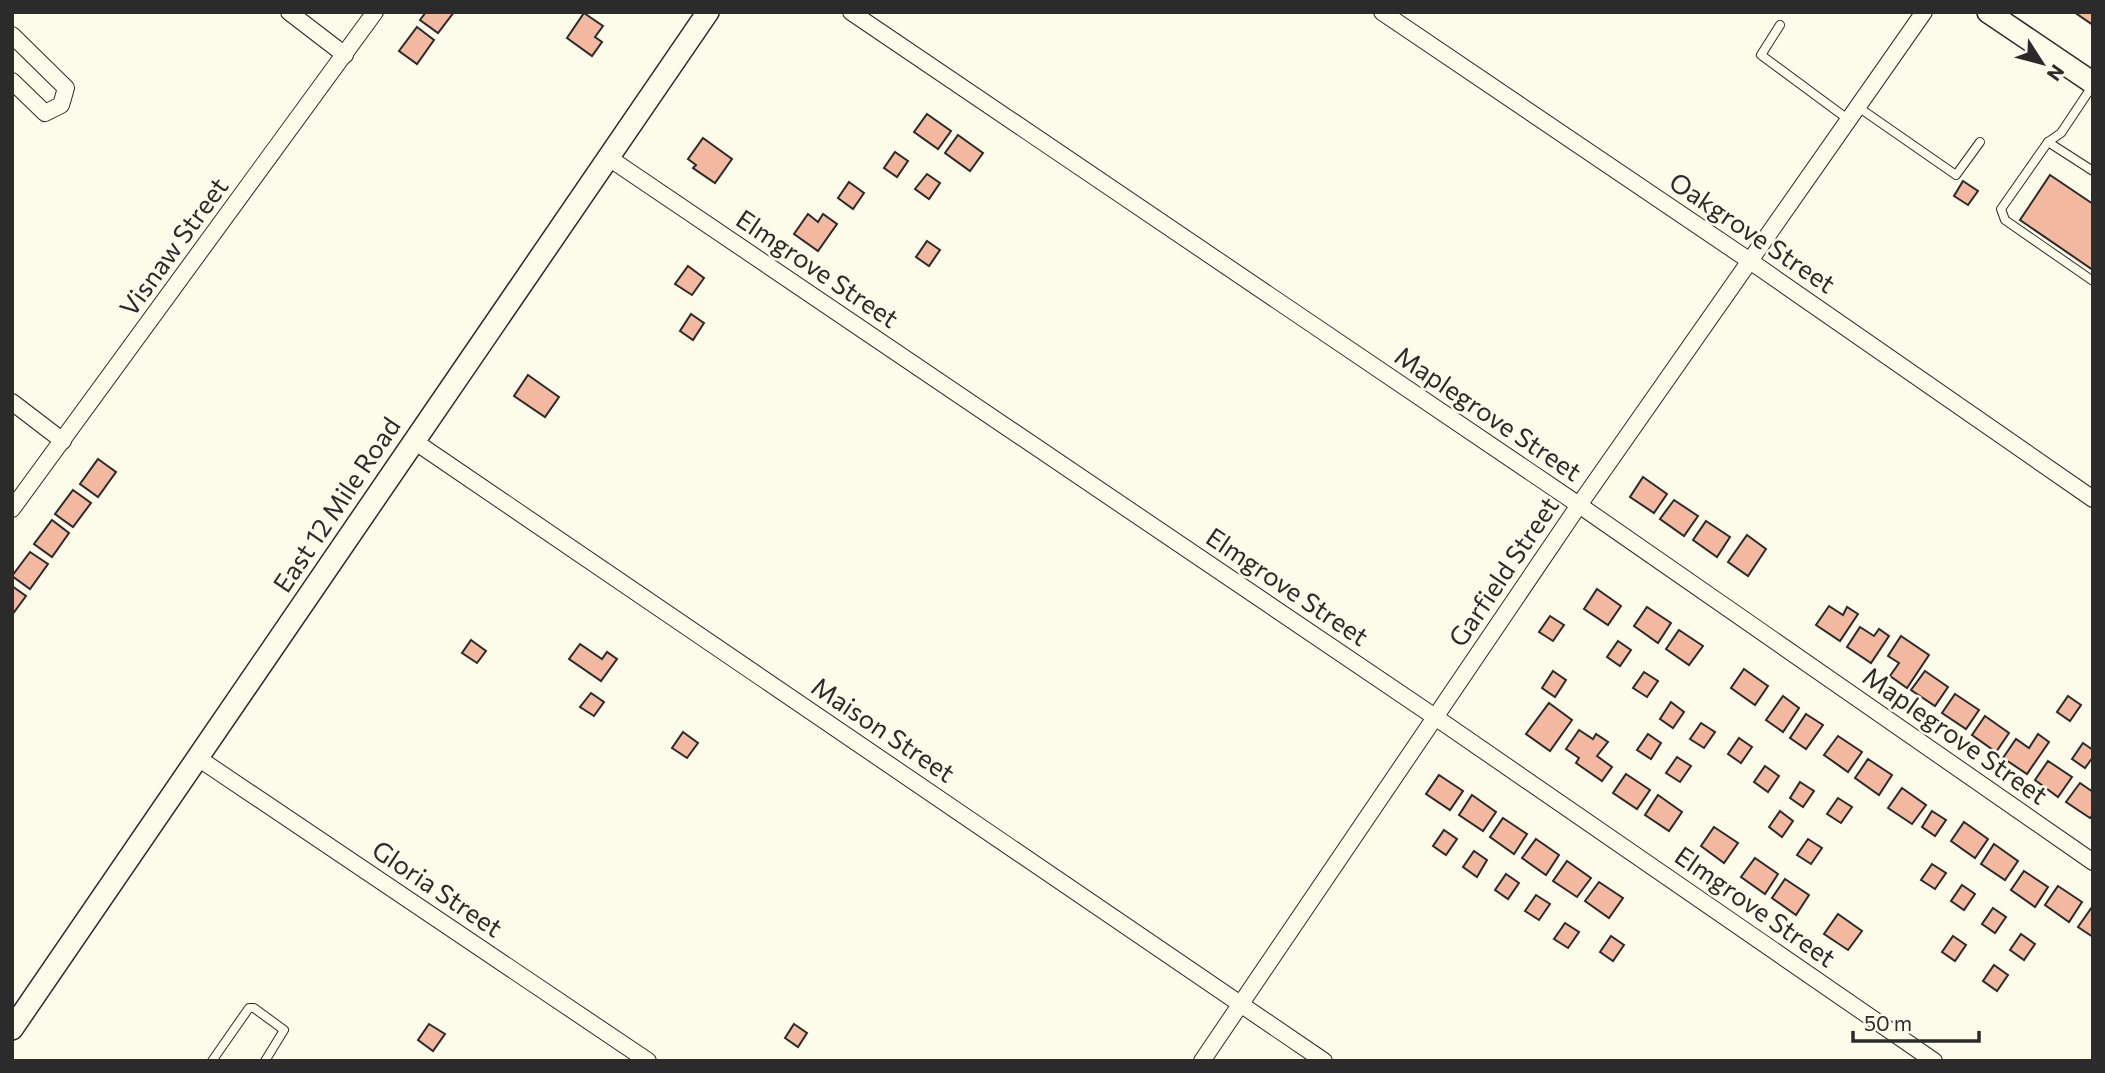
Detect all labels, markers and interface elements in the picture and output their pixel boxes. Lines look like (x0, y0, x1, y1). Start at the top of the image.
north arrow (2007, 28, 2077, 98)
text: N (2043, 61, 2070, 86)
street label: Oakgrove Street (1664, 165, 1842, 299)
street label: Visnaw Street (112, 171, 233, 322)
street label: Elmgrove Street (731, 202, 905, 333)
street label: Maplegrove Street (1390, 339, 1588, 487)
street label: East 12 Mile Road (266, 411, 406, 598)
street label: Garfield Street (1441, 490, 1564, 652)
street label: Elmgrove Street (1201, 520, 1375, 651)
street label: Maplegrove Street (1858, 660, 2054, 810)
street label: Maison Street (807, 670, 961, 788)
street label: Gloria Street (367, 833, 509, 943)
street label: Elmgrove Street (1670, 839, 1842, 973)
scale bar (1853, 1000, 1979, 1044)
text: 50 m (1864, 1010, 1912, 1035)

